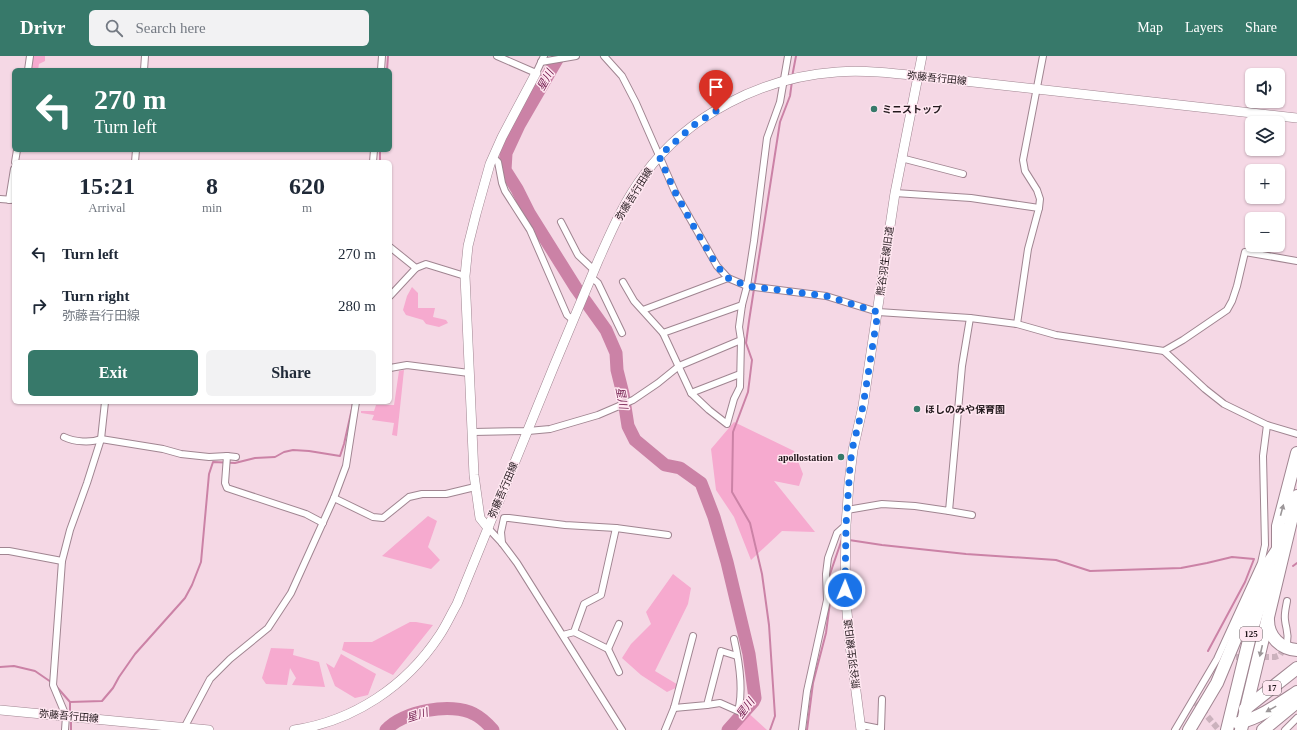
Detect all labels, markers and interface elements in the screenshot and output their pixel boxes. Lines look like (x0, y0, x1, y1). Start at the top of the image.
search box (89, 10, 369, 46)
text: Drivr (20, 17, 65, 38)
icon: search (103, 17, 125, 39)
text: Search here (135, 20, 206, 36)
text: Map (1137, 20, 1163, 35)
text: Layers (1185, 20, 1223, 35)
text: Share (1245, 20, 1277, 35)
water label: 星川 (534, 67, 556, 93)
map controls (1245, 68, 1285, 252)
button: sound (1245, 68, 1285, 108)
street label: 弥藤吾行田線 (907, 69, 967, 87)
pin (699, 70, 733, 111)
icon: arrive (705, 76, 727, 98)
icon: left (28, 84, 80, 136)
text: 270 m (94, 84, 166, 115)
marker: ミニストップ (869, 104, 879, 114)
place label: ミニストップ (882, 104, 942, 115)
button: layers (1245, 116, 1285, 156)
text: Turn left (94, 117, 157, 137)
button: + (1245, 164, 1285, 204)
street label: 弥藤吾行田線 (613, 166, 655, 222)
text: 15:21 (79, 173, 135, 199)
text: 8 (206, 173, 218, 199)
text: 620 (289, 173, 325, 199)
text: Arrival (88, 200, 126, 215)
text: min (202, 200, 222, 215)
text: m (302, 200, 312, 215)
button: − (1245, 212, 1285, 252)
street label: 熊谷羽生線旧道 (875, 226, 895, 296)
icon: left (28, 243, 50, 265)
text: Turn left (62, 246, 119, 262)
text: 270 m (338, 246, 376, 262)
text: Turn right (62, 288, 129, 304)
icon: right (28, 295, 50, 317)
text: 280 m (338, 298, 376, 314)
text: 弥藤吾行田線 (62, 308, 140, 323)
button: Exit (28, 350, 198, 396)
button: Share (206, 350, 376, 396)
water label: 星川 (614, 386, 630, 411)
marker: ほしのみや保育園 (912, 404, 922, 414)
place label: ほしのみや保育園 (925, 404, 1005, 415)
place label: apollostation (778, 452, 833, 463)
marker: apollostation (836, 452, 846, 462)
street label: 弥藤吾行田線 (486, 460, 520, 520)
one-way arrow (1279, 504, 1285, 516)
position arrow (824, 569, 866, 611)
street label: 熊谷羽生線旧道 (842, 619, 862, 689)
road number: 125 (1240, 627, 1262, 641)
one-way arrow (1257, 645, 1263, 657)
road number: 17 (1263, 681, 1281, 695)
water label: 星川 (734, 695, 757, 720)
one-way arrow (1265, 705, 1277, 712)
water label: 星川 (405, 706, 430, 724)
street label: 弥藤吾行田線 (39, 708, 99, 724)

